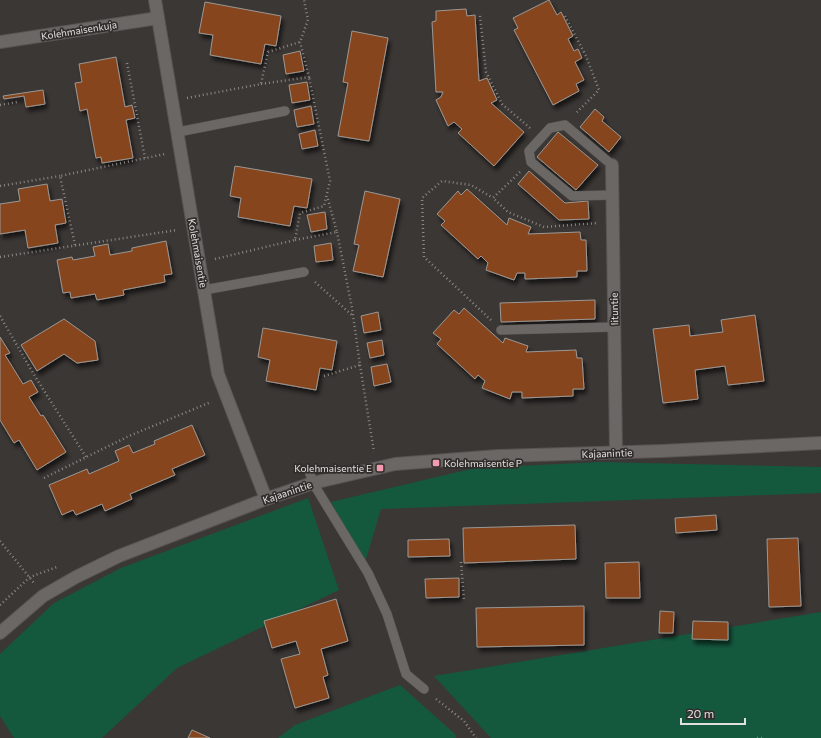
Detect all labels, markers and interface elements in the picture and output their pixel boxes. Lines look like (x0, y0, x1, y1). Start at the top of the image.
street label: Kolehmaisenkuja (40, 18, 118, 42)
street label: Kolehmaisentie (186, 218, 210, 288)
street label: Iituntie (608, 293, 620, 325)
street label: Kajaanintie (581, 446, 633, 460)
place label: Kolehmaisentie P (444, 457, 522, 469)
marker: Kolehmaisentie P (431, 458, 441, 468)
place label: Kolehmaisentie E (294, 462, 372, 474)
marker: Kolehmaisentie E (375, 463, 385, 473)
street label: Kajaanintie (261, 478, 313, 506)
scale bar (681, 700, 745, 726)
text: 20 m (687, 706, 714, 720)

